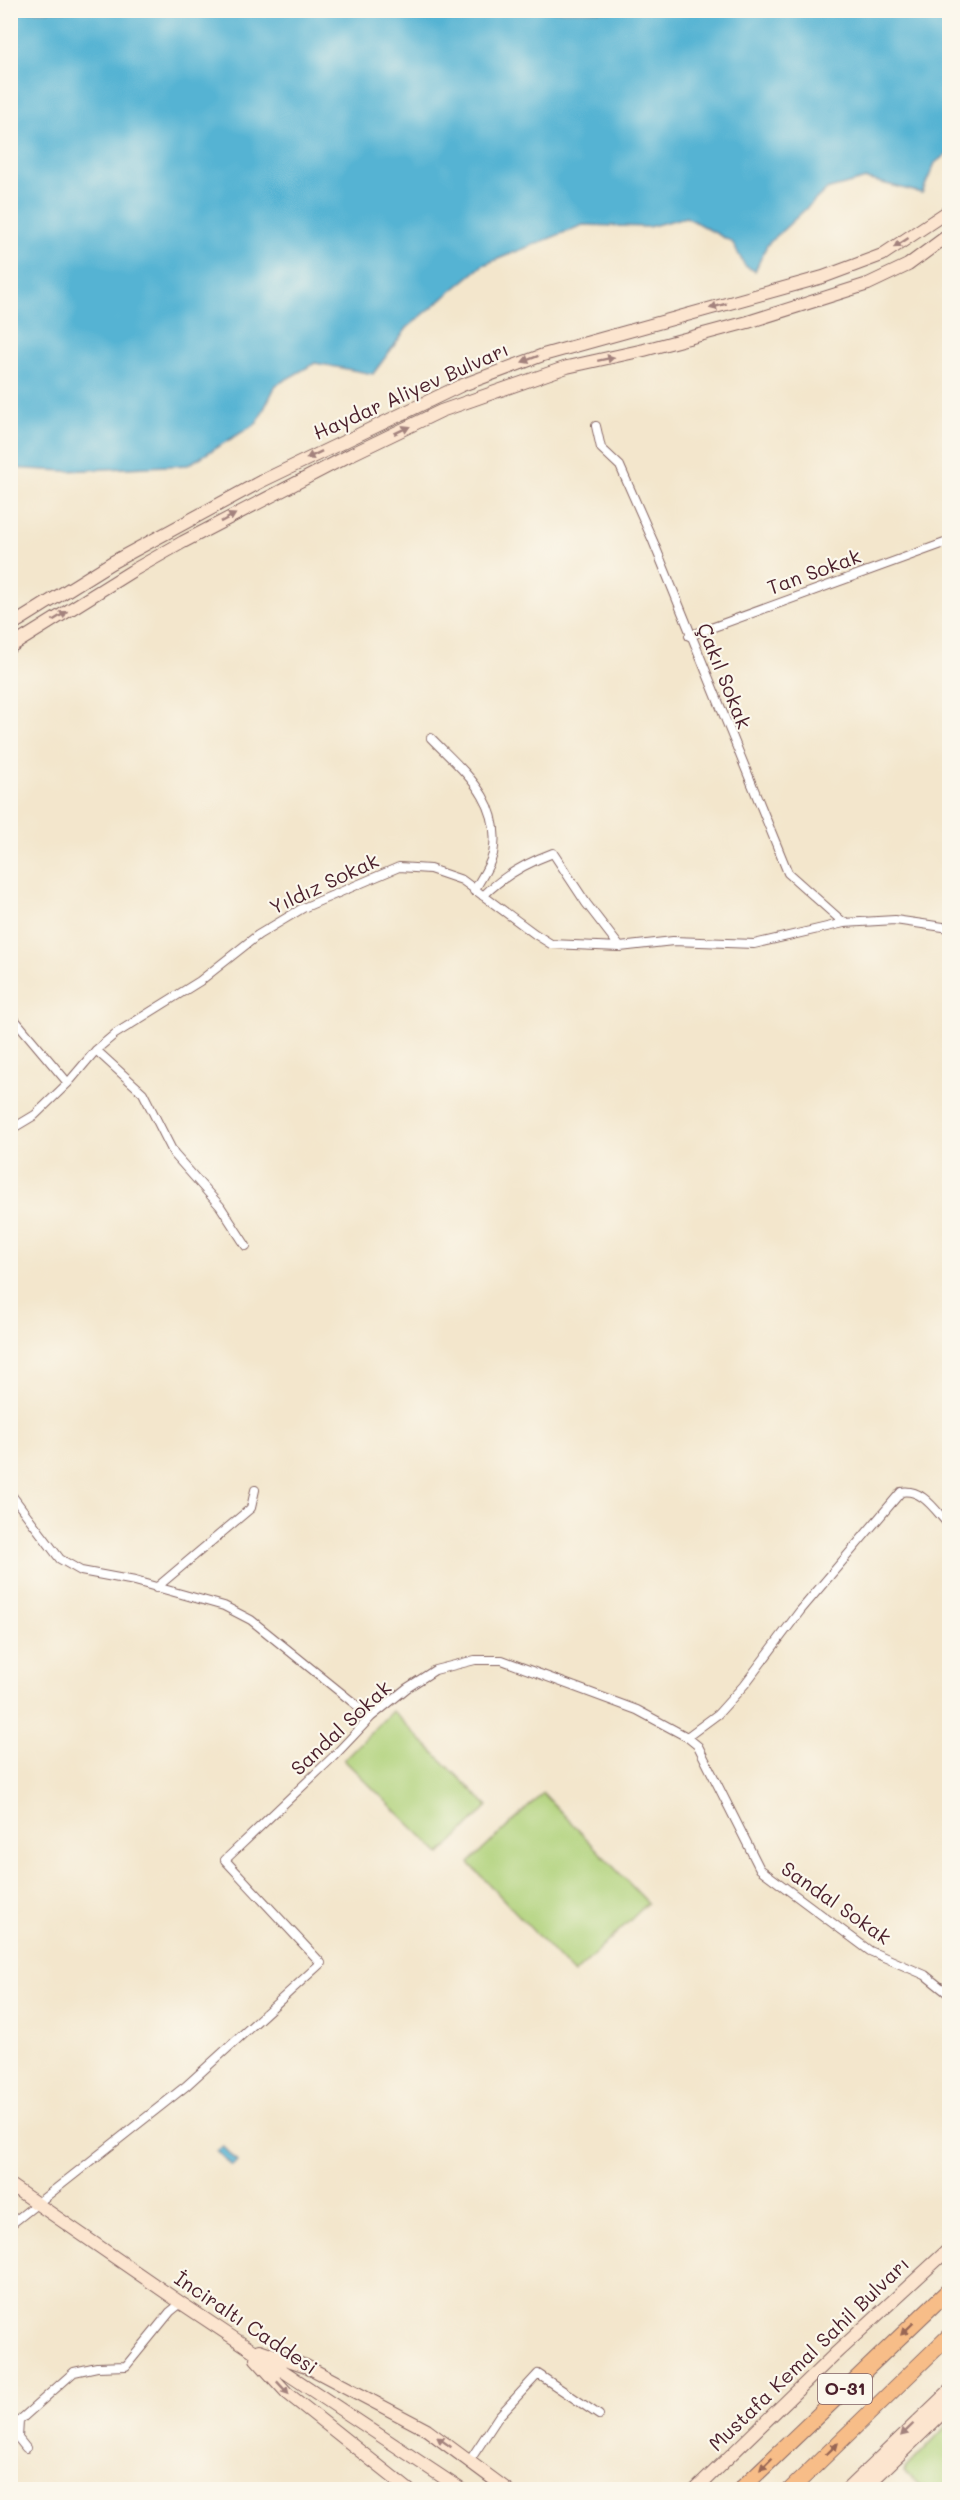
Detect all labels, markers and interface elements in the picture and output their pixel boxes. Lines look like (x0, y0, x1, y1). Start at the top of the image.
one-way arrow (893, 237, 910, 248)
one-way arrow (709, 302, 727, 311)
street label: Haydar Aliyev Bulvarı (309, 335, 512, 445)
one-way arrow (596, 354, 615, 363)
one-way arrow (521, 355, 539, 365)
one-way arrow (394, 425, 411, 434)
one-way arrow (305, 450, 323, 460)
one-way arrow (220, 513, 237, 523)
street label: Tan Sokak (763, 542, 864, 600)
one-way arrow (52, 611, 68, 622)
street label: Çakıl Sokak (692, 619, 758, 732)
street label: Yıldız Sokak (265, 846, 382, 920)
street label: Sandal Sokak (285, 1674, 396, 1780)
street label: Sandal Sokak (777, 1855, 897, 1950)
street label: Mustafa Kemal Sahil Bulvarı (702, 2250, 914, 2456)
street label: İnciraltı Caddesi (170, 2265, 323, 2380)
one-way arrow (901, 2322, 915, 2336)
road number: O-31 (818, 2374, 872, 2404)
one-way arrow (275, 2380, 289, 2394)
one-way arrow (901, 2423, 915, 2437)
one-way arrow (436, 2437, 452, 2448)
one-way arrow (825, 2442, 839, 2456)
one-way arrow (759, 2457, 774, 2471)

